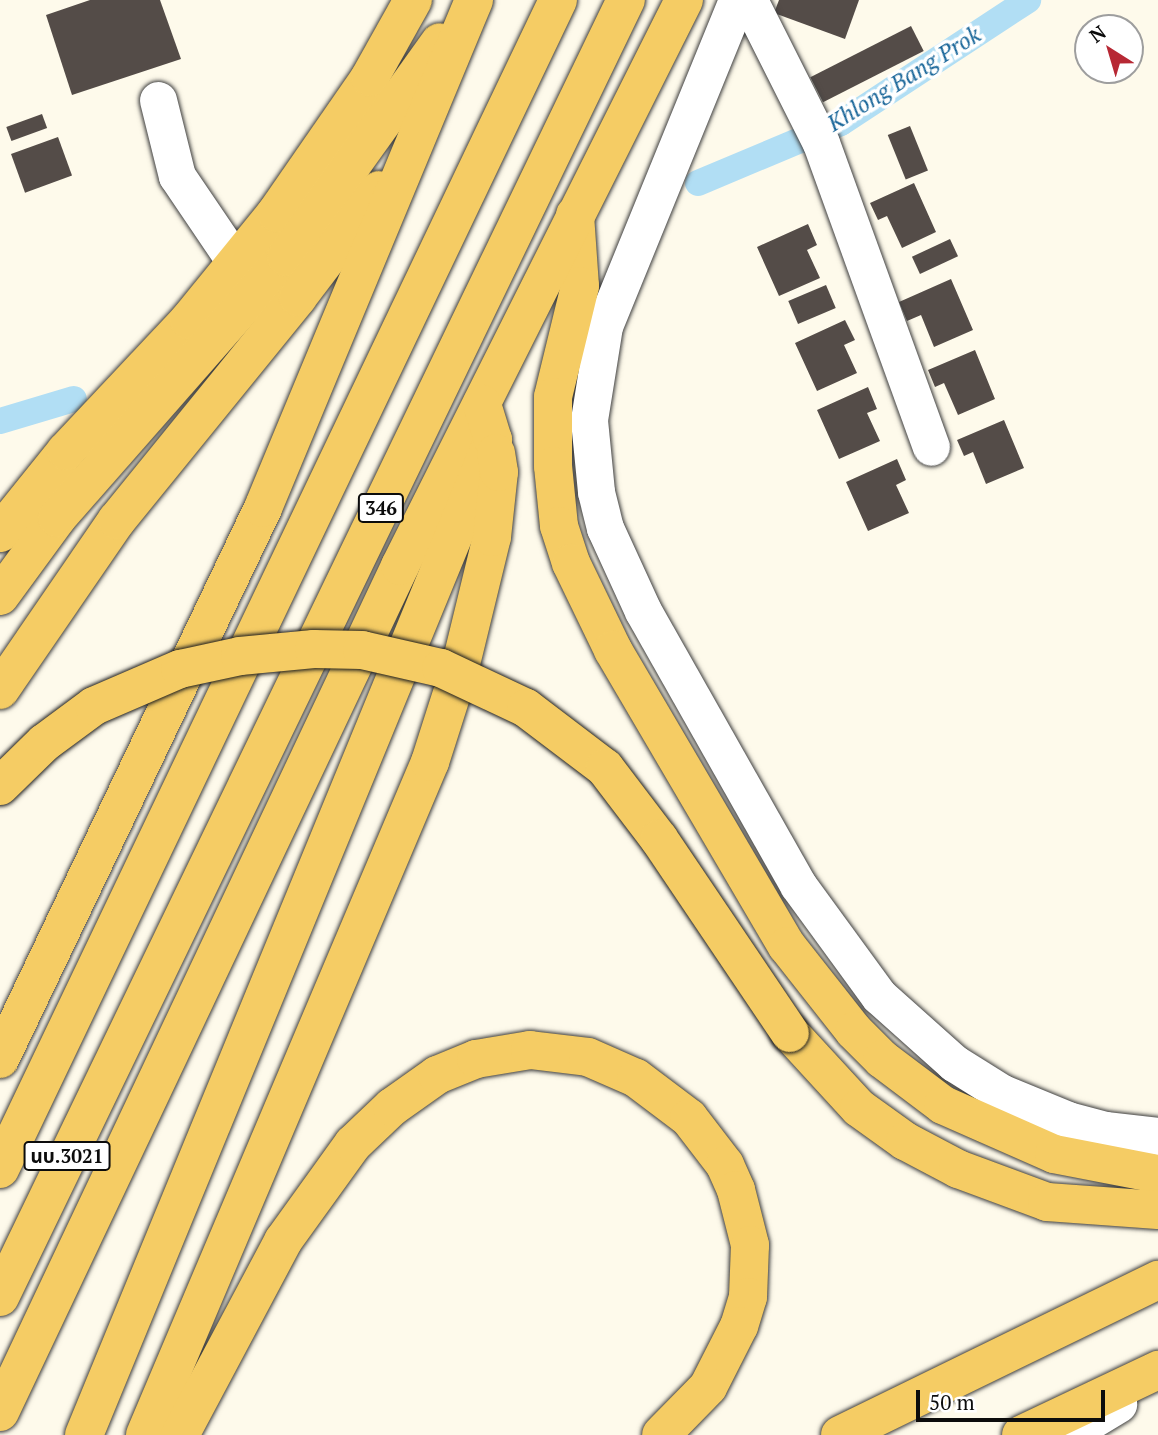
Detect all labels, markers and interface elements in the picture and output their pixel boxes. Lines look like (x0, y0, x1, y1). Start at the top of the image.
north arrow (1074, 14, 1144, 84)
text: N (1084, 19, 1111, 48)
water label: Khlong Bang Prok (822, 21, 986, 137)
road number: 346 (356, 492, 406, 524)
road number: นบ.3021 (23, 1140, 111, 1172)
scale bar (920, 1376, 1109, 1420)
text: 50 m (929, 1388, 975, 1416)

